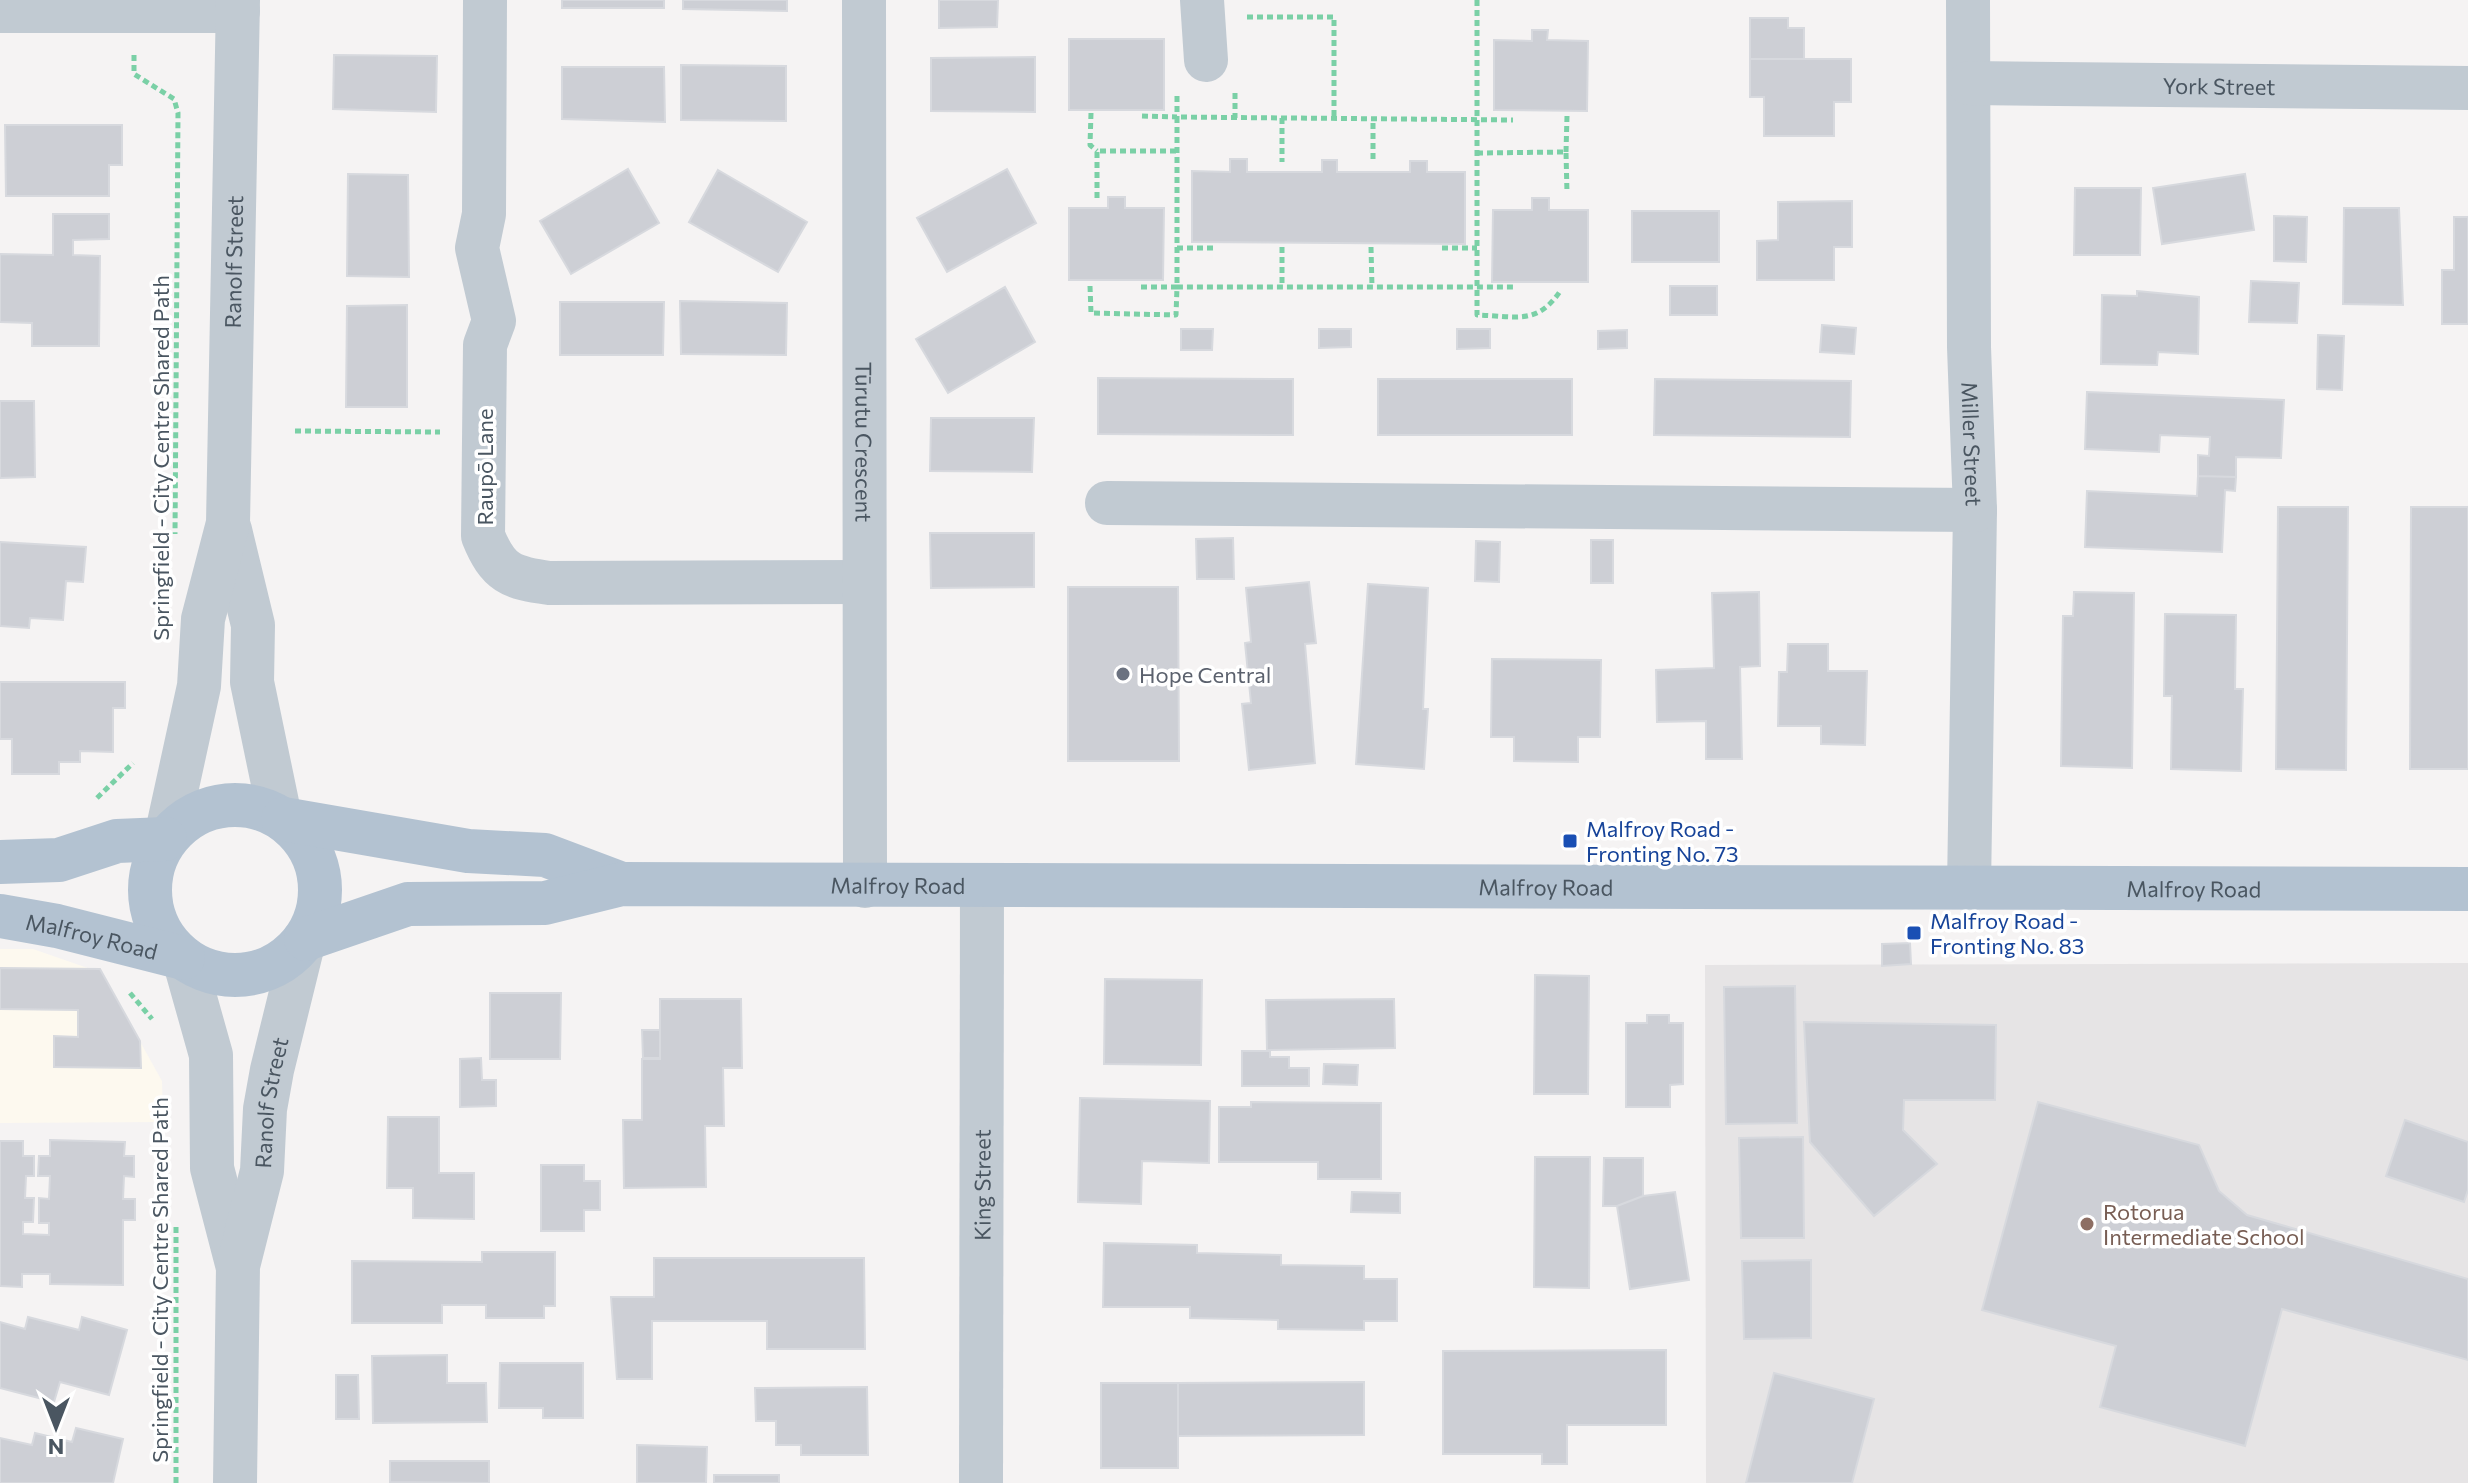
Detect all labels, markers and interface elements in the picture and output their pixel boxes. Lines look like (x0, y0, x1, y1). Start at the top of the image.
street label: York Street (2163, 71, 2275, 100)
street label: Ranolf Street (218, 195, 248, 329)
street label: Springfield - City Centre Shared Path (147, 275, 174, 641)
street label: Tūrutu Crescent (851, 362, 878, 522)
street label: Miller Street (1957, 381, 1988, 507)
street label: Raupō Lane (471, 408, 498, 526)
place label: Hope Central (1139, 661, 1271, 688)
marker: Hope Central (1114, 665, 1132, 683)
place label: Malfroy Road - Fronting No. 73 (1586, 815, 1739, 867)
marker: Malfroy Road - Fronting No. 73 (1561, 832, 1579, 850)
street label: Malfroy Road (830, 871, 965, 898)
street label: Malfroy Road (1478, 873, 1613, 900)
street label: Malfroy Road (2126, 875, 2261, 902)
street label: Malfroy Road (24, 907, 161, 965)
place label: Malfroy Road - Fronting No. 83 (1930, 907, 2084, 959)
marker: Malfroy Road - Fronting No. 83 (1905, 924, 1923, 942)
street label: Ranolf Street (249, 1034, 293, 1169)
street label: Springfield - City Centre Shared Path (146, 1097, 173, 1463)
street label: King Street (968, 1129, 995, 1241)
place label: Rotorua Intermediate School (2103, 1198, 2305, 1250)
marker: Rotorua Intermediate School (2078, 1215, 2096, 1233)
north arrow (16, 1387, 96, 1467)
text: N (48, 1434, 64, 1461)

